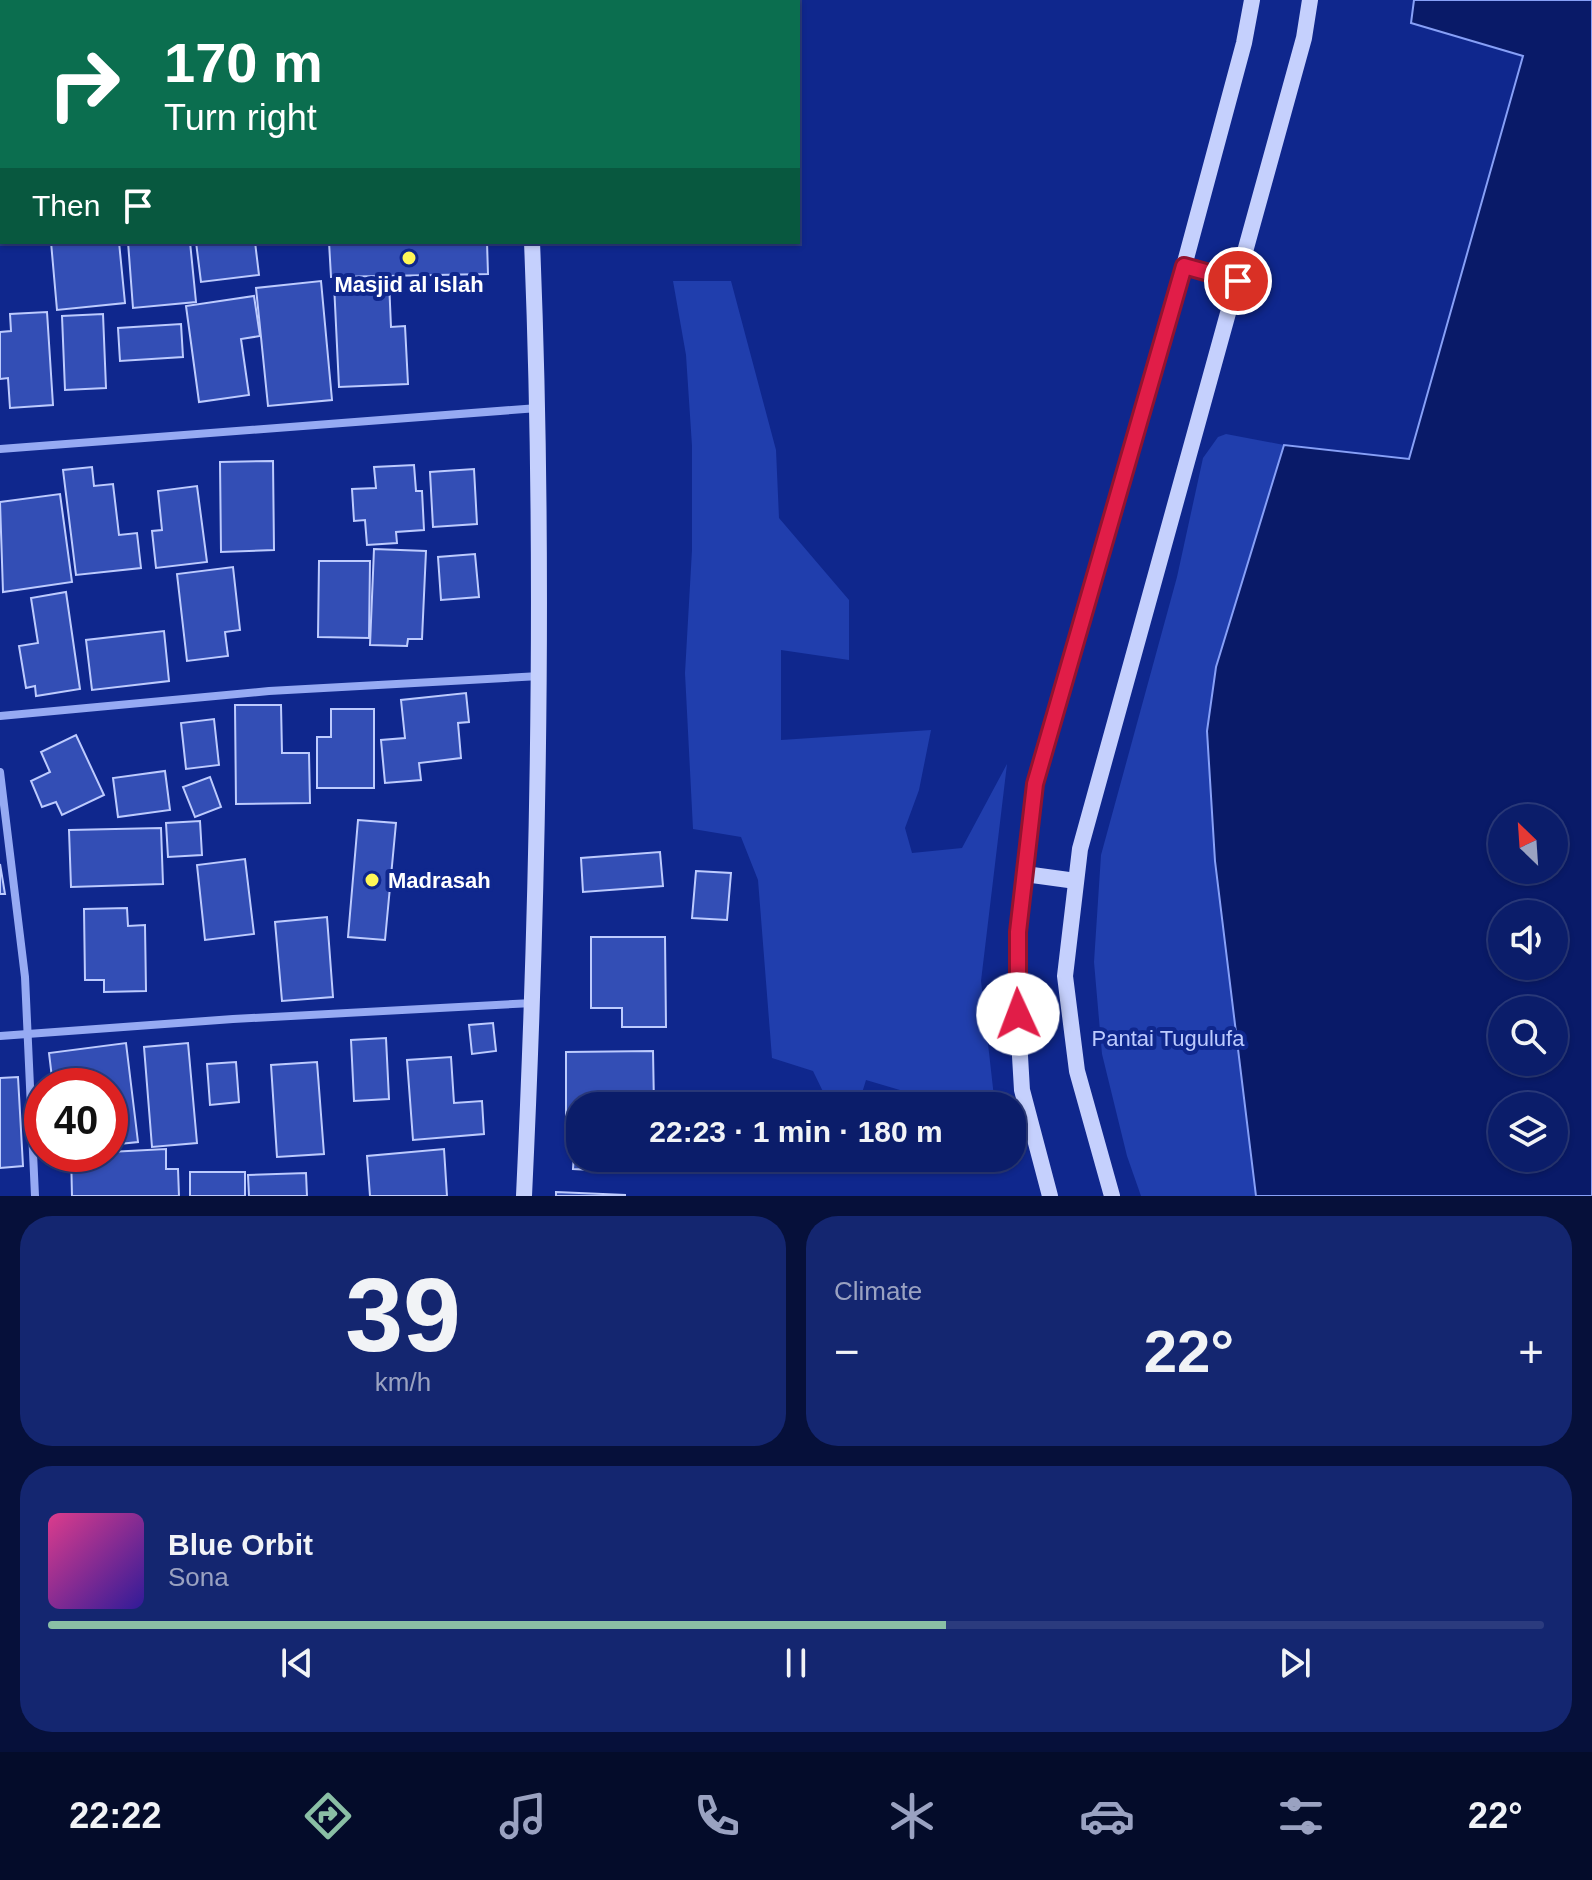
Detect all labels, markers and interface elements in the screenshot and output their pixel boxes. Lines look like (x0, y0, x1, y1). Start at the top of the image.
text: 170 m (164, 31, 323, 94)
icon: right (32, 32, 136, 136)
text: Turn right (164, 97, 317, 138)
icon: arrive (116, 184, 160, 228)
text: Then (32, 189, 100, 222)
pin (1204, 247, 1272, 315)
marker: Masjid al Islah (400, 249, 418, 267)
icon: arrive (1216, 259, 1260, 303)
place label: Masjid al Islah (334, 272, 484, 297)
north arrow (1488, 804, 1568, 884)
map controls (1488, 804, 1568, 1172)
place label: Madrasah (388, 868, 491, 893)
marker: Madrasah (363, 871, 381, 889)
button: sound (1488, 900, 1568, 980)
position arrow (976, 972, 1060, 1056)
button: search (1488, 996, 1568, 1076)
park label: Pantai Tugulufa (1092, 1026, 1245, 1051)
speed limit sign: 40 (24, 1068, 128, 1172)
button: layers (1488, 1092, 1568, 1172)
text: 22:23 · 1 min · 180 m (649, 1115, 943, 1148)
text: 39 (345, 1257, 461, 1373)
text: Climate (834, 1276, 922, 1306)
text: 22° (1144, 1318, 1234, 1385)
text: − (834, 1327, 860, 1376)
text: + (1518, 1327, 1544, 1376)
text: km/h (375, 1367, 431, 1397)
text: Blue Orbit (168, 1528, 313, 1561)
text: Sona (168, 1562, 229, 1592)
icon: previous (275, 1641, 319, 1685)
icon: pause (774, 1641, 818, 1685)
icon: next (1273, 1641, 1317, 1685)
icon: directions (300, 1788, 356, 1844)
icon: music (495, 1788, 551, 1844)
icon: phone (689, 1788, 745, 1844)
icon: climate (884, 1788, 940, 1844)
icon: car (1079, 1788, 1135, 1844)
icon: filters (1273, 1788, 1329, 1844)
text: 22:22 (69, 1795, 161, 1836)
text: 22° (1468, 1795, 1523, 1836)

